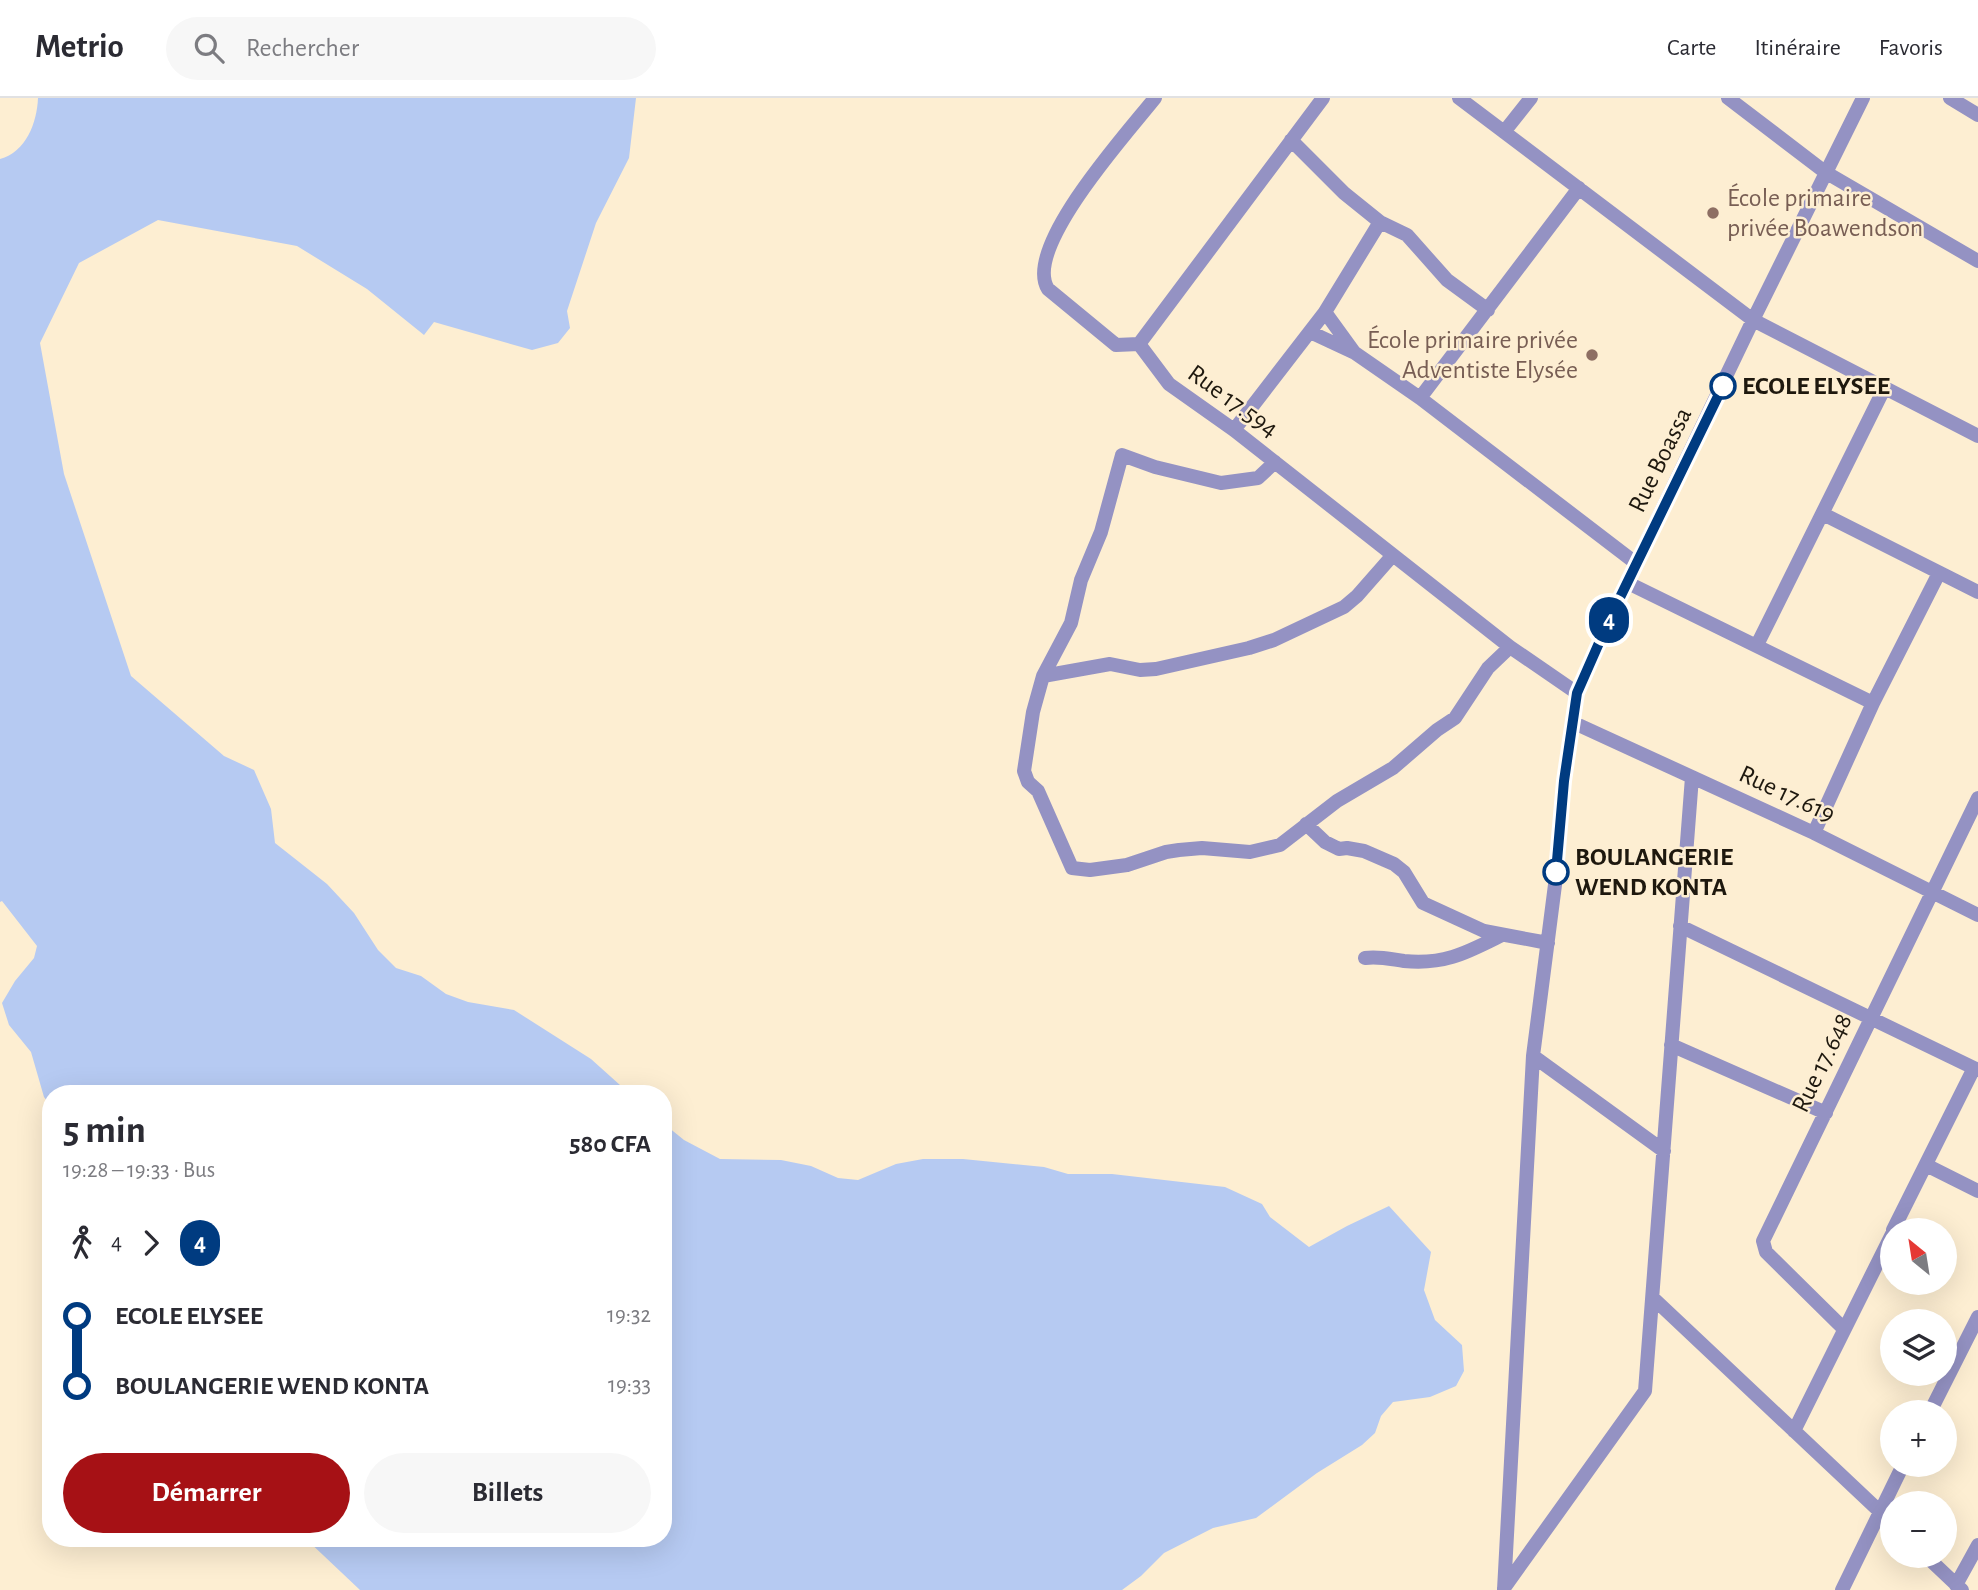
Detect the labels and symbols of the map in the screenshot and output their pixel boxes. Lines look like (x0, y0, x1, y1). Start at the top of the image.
place label: École primaire privée Boawendson (1727, 183, 1923, 241)
marker: École primaire privée Boawendson (1705, 205, 1721, 221)
place label: École primaire privée Adventiste Elysée (1367, 325, 1578, 383)
marker: École primaire privée Adventiste Elysée (1584, 347, 1600, 363)
street label: Rue 17.594 (1183, 360, 1283, 442)
marker: ECOLE ELYSEE (1710, 373, 1736, 399)
place label: ECOLE ELYSEE (1742, 373, 1890, 399)
street label: Rue Boassa (1624, 403, 1696, 517)
line badge: 4 (1586, 597, 1632, 643)
street label: Rue 17.619 (1735, 761, 1839, 827)
place label: BOULANGERIE WEND KONTA (1575, 844, 1733, 900)
marker: BOULANGERIE WEND KONTA (1543, 859, 1569, 885)
street label: Rue 17.648 (1787, 1010, 1857, 1116)
north arrow (1880, 1218, 1956, 1295)

